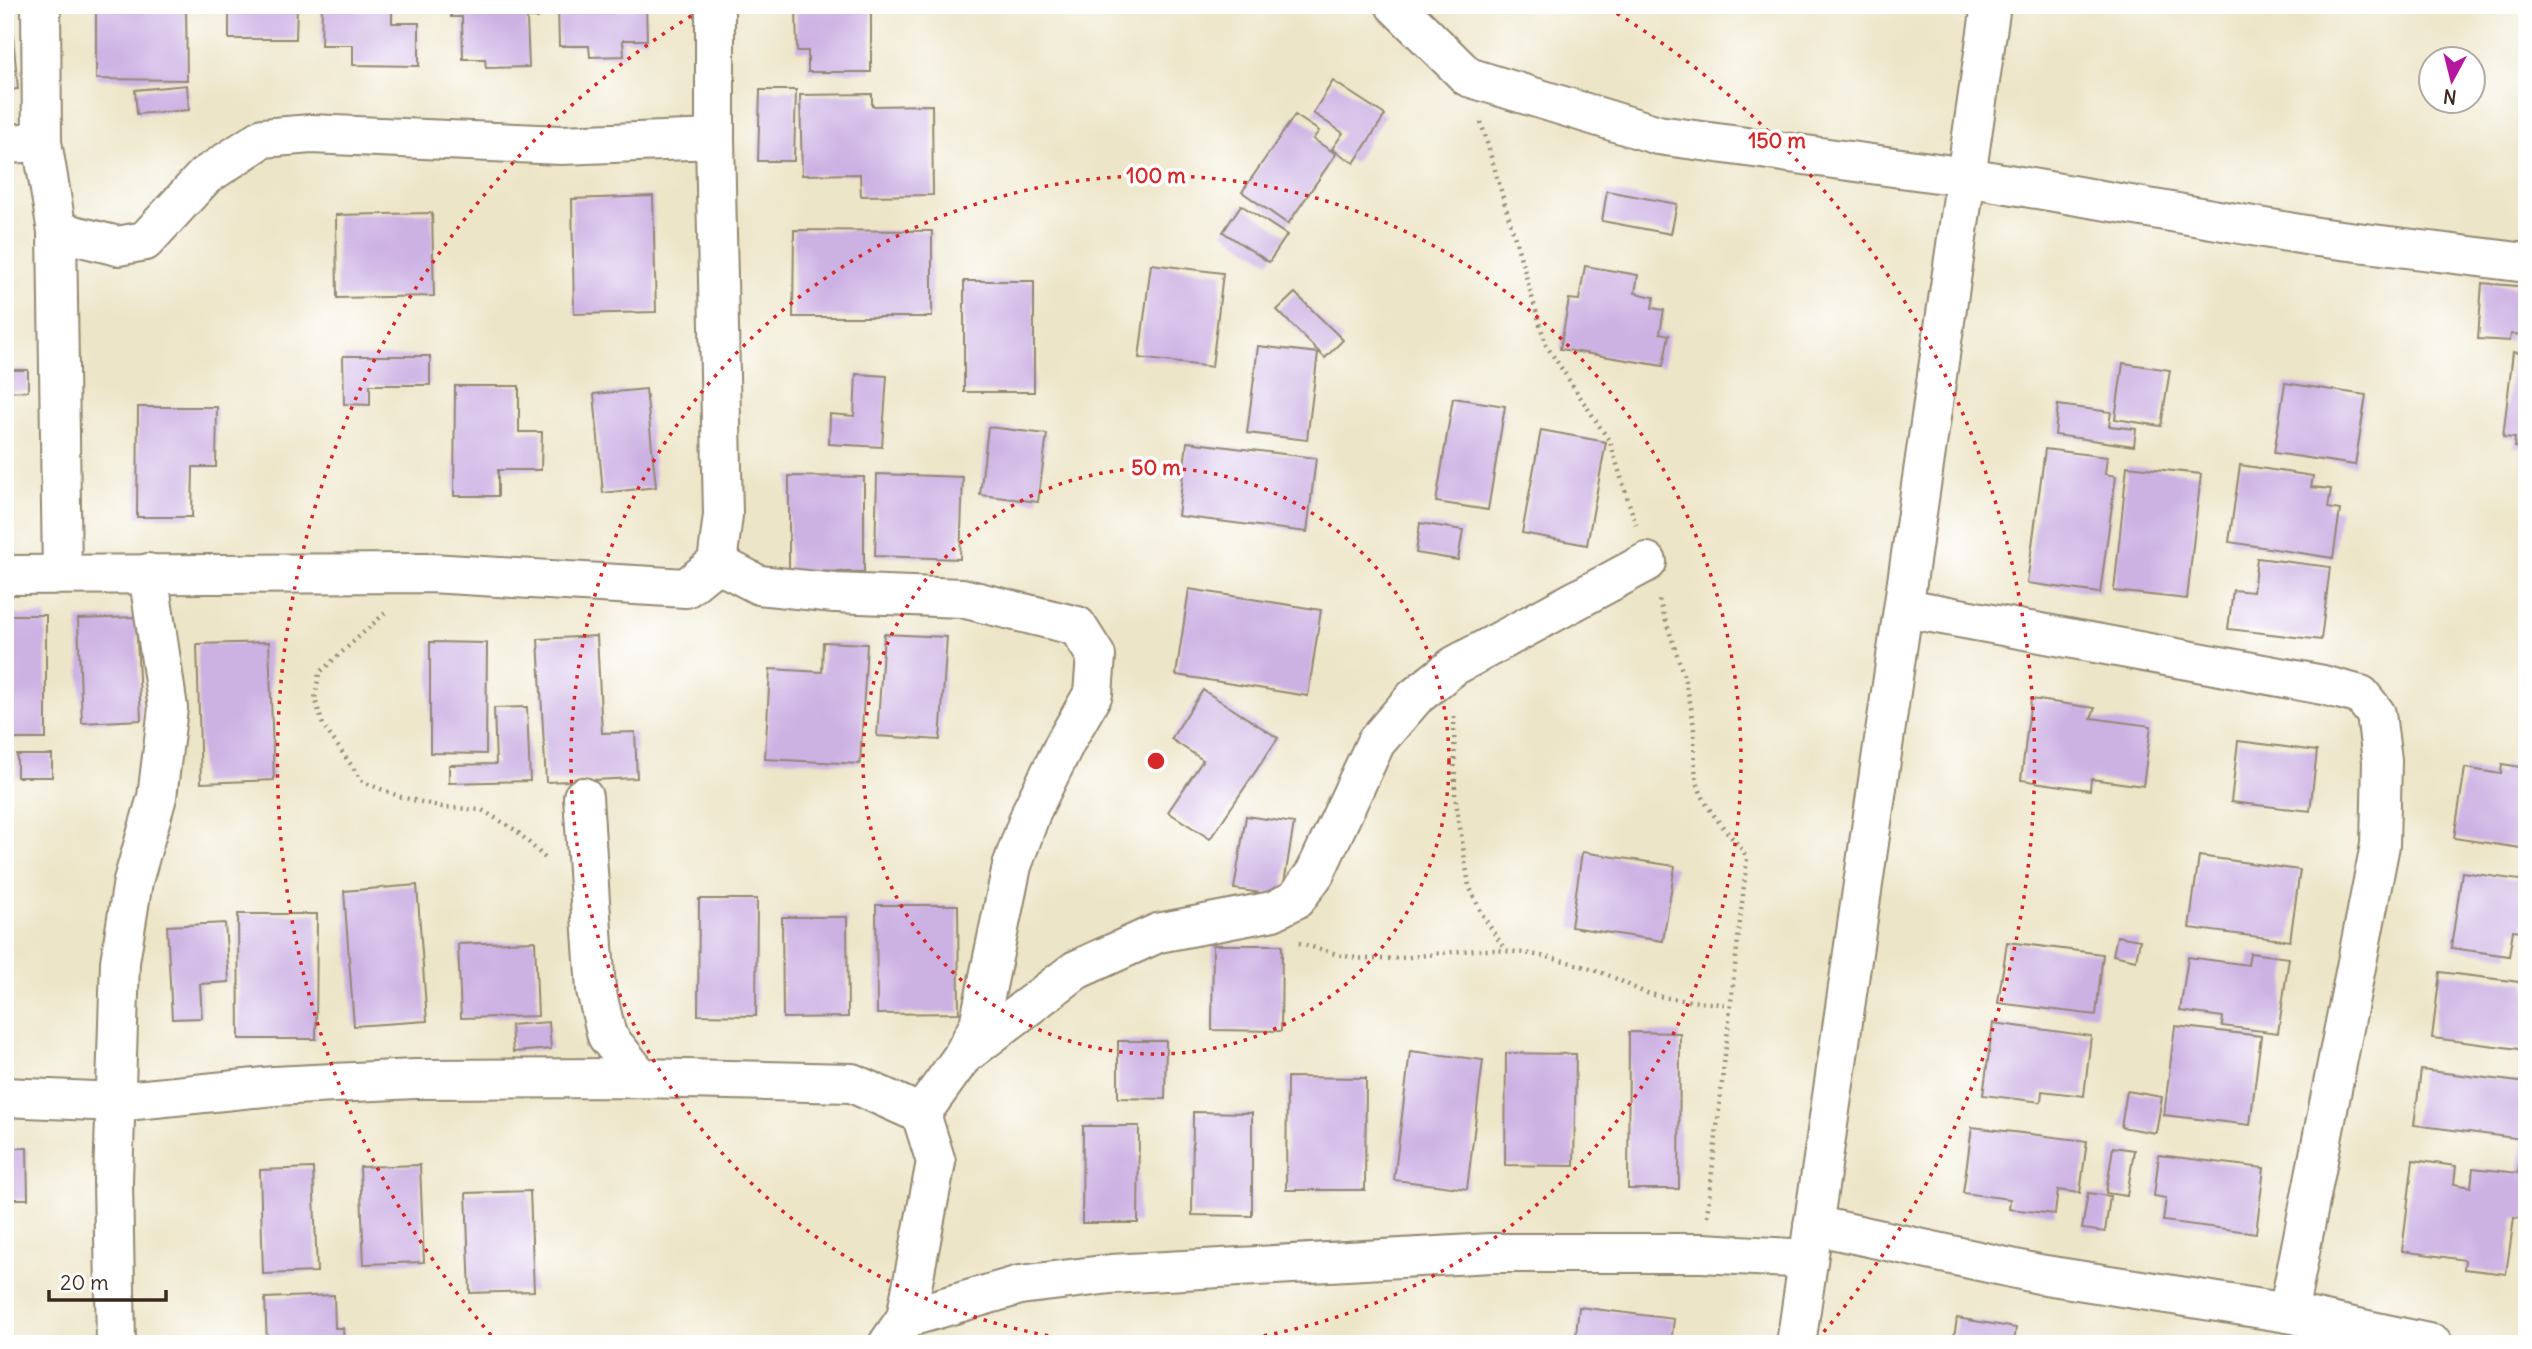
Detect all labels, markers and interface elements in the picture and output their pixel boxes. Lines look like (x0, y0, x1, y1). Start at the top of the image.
north arrow (2416, 46, 2486, 116)
text: N (2442, 84, 2458, 110)
text: 150 m (1748, 127, 1806, 154)
text: 100 m (1126, 162, 1186, 189)
text: 50 m (1131, 454, 1181, 481)
centre of rings (1144, 749, 1168, 773)
scale bar (49, 1258, 166, 1302)
text: 20 m (60, 1269, 109, 1296)

